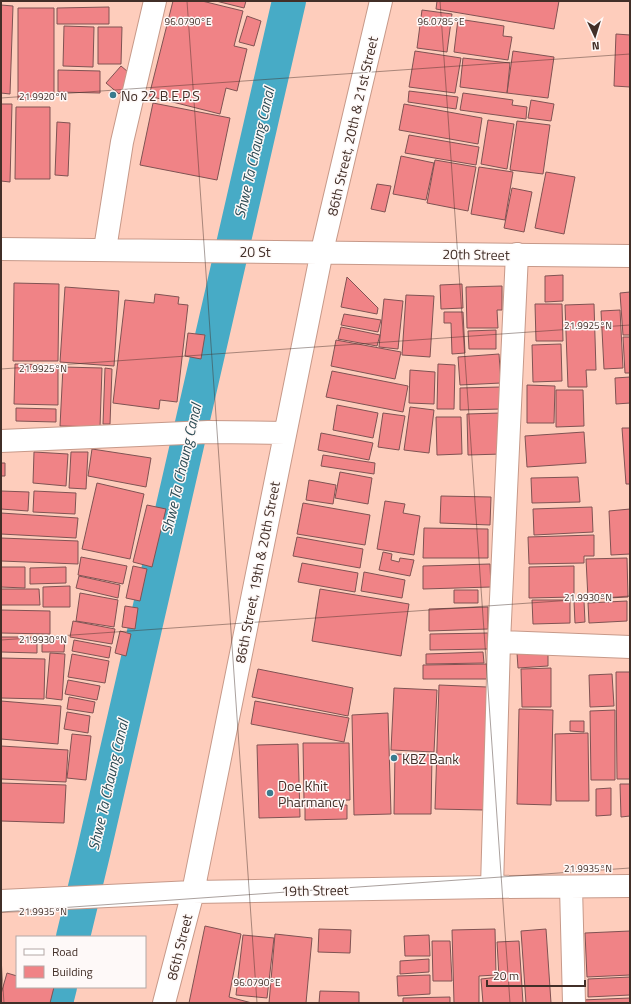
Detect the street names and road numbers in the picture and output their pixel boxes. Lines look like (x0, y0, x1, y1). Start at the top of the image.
street label: 86th Street, 20th & 21st Street (321, 34, 383, 218)
street label: 20 St (239, 241, 271, 262)
street label: 20th Street (442, 243, 510, 265)
street label: 86th Street, 19th & 20th Street (229, 479, 285, 665)
street label: 19th Street (281, 879, 349, 901)
street label: 86th Street (161, 912, 197, 982)

